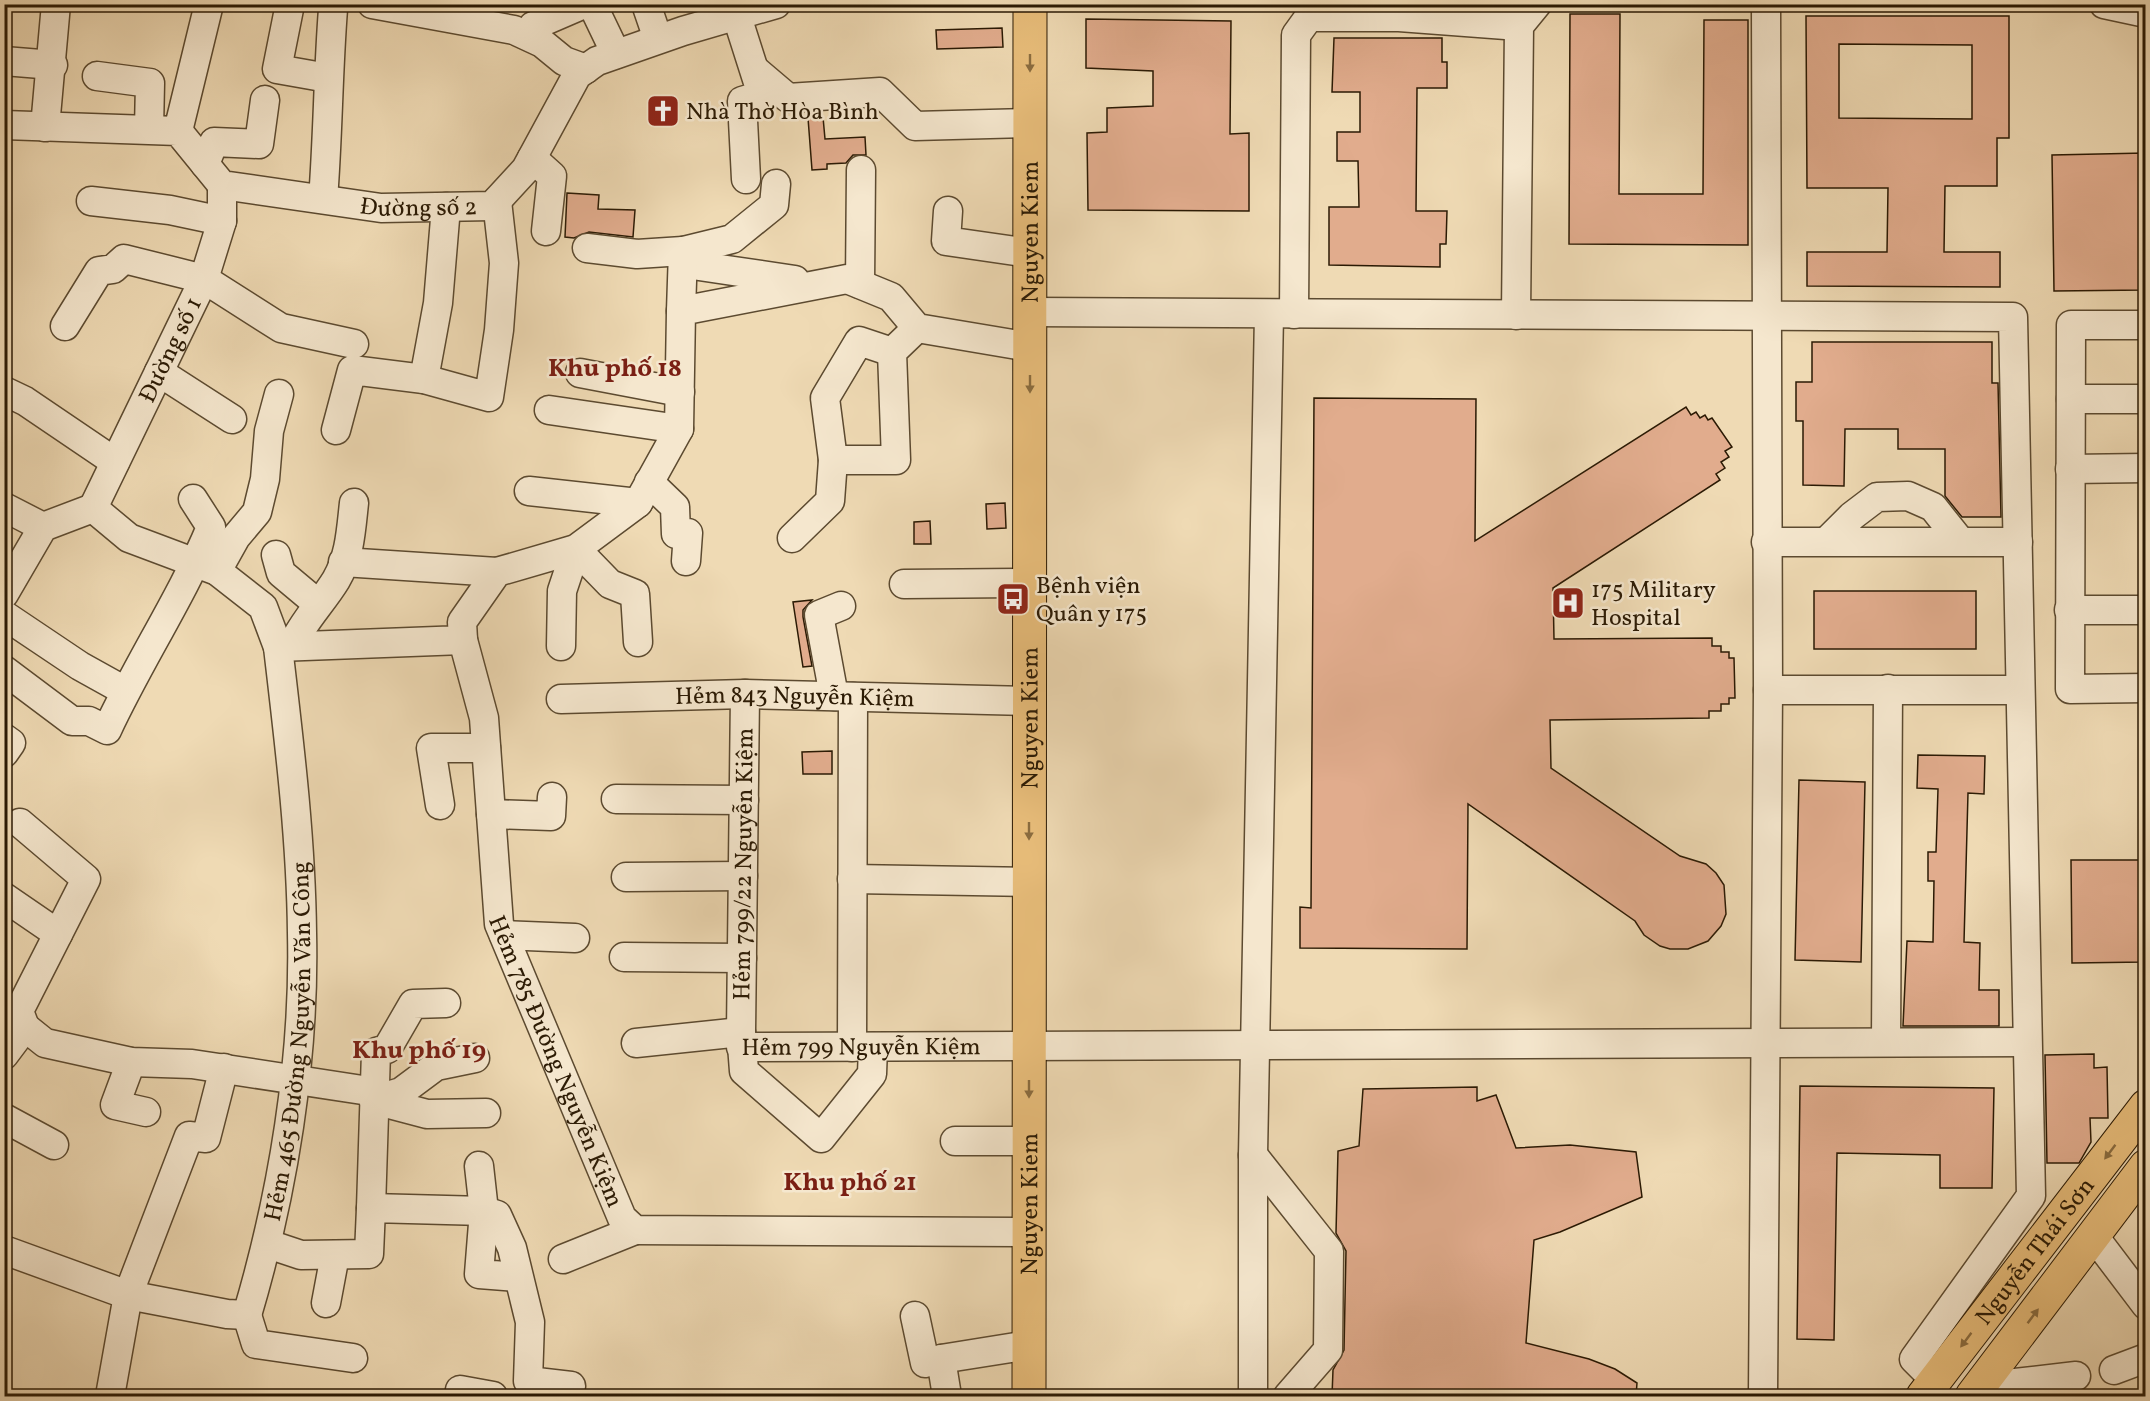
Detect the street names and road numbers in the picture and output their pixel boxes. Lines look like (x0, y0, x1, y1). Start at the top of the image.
street label: Nguyen Kiem (1015, 161, 1049, 303)
street label: Đường số 2 (357, 190, 478, 227)
street label: Đường số 1 (131, 292, 212, 409)
street label: Nguyen Kiem (1014, 647, 1049, 789)
street label: Hẻm 843 Nguyễn Kiệm (675, 679, 915, 717)
street label: Hẻm 799/22 Nguyễn Kiệm (726, 728, 764, 1001)
street label: Hẻm 465 Đường Nguyễn Văn Công (257, 861, 321, 1225)
street label: Hẻm 785 Đường Nguyễn Kiệm (478, 911, 631, 1213)
street label: Hẻm 799 Nguyễn Kiệm (741, 1031, 981, 1066)
street label: Nguyen Kiem (1014, 1133, 1048, 1275)
street label: Nguyễn Thái Sơn (1968, 1171, 2104, 1333)

